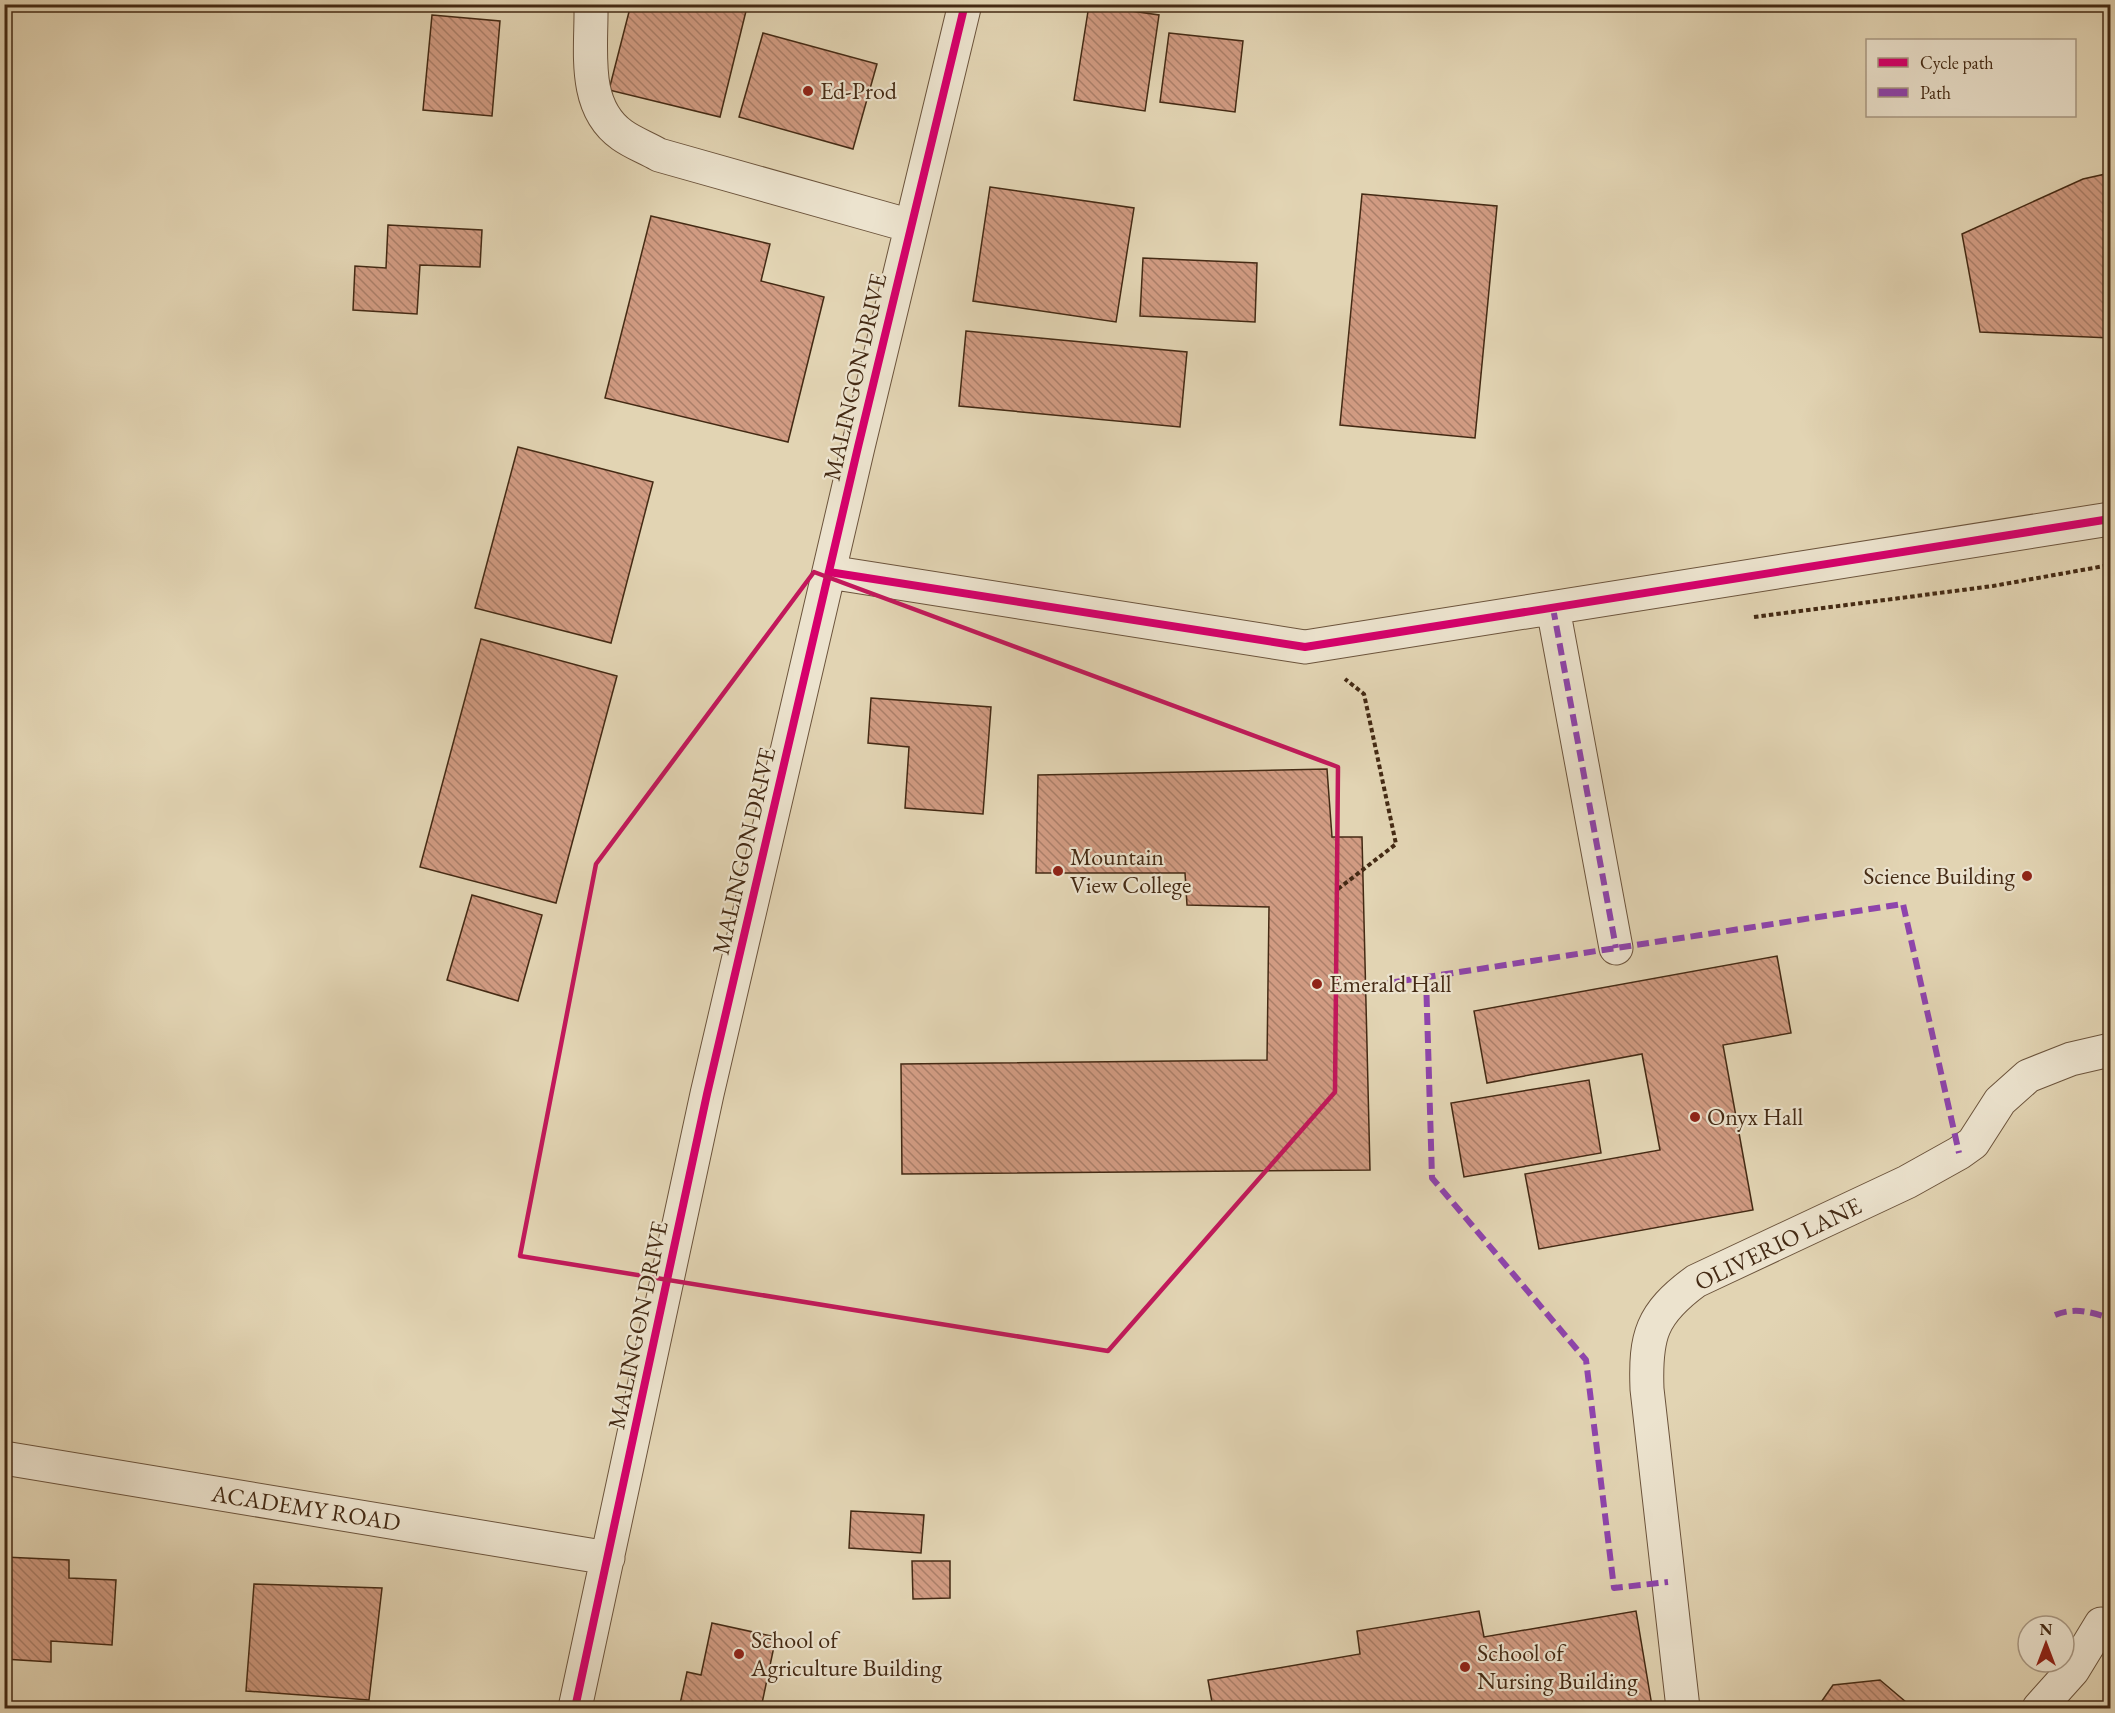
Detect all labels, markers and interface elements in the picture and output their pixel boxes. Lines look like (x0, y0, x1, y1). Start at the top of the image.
legend (1866, 39, 2076, 117)
text: Cycle path (1920, 51, 1994, 74)
place label: Ed-Prod (820, 75, 898, 106)
text: Path (1920, 81, 1951, 104)
marker: Ed-Prod (801, 84, 815, 98)
street label: MALINGON DRIVE (816, 270, 893, 484)
street label: MALINGON DRIVE (705, 744, 782, 958)
place label: Mountain View College (1070, 841, 1191, 900)
place label: Science Building (1863, 860, 2016, 891)
marker: Mountain View College (1051, 864, 1065, 878)
marker: Science Building (2020, 869, 2034, 883)
place label: Emerald Hall (1329, 968, 1452, 999)
marker: Emerald Hall (1310, 977, 1324, 991)
place label: Onyx Hall (1707, 1101, 1803, 1132)
marker: Onyx Hall (1688, 1110, 1702, 1124)
street label: OLIVERIO LANE (1689, 1190, 1866, 1297)
street label: MALINGON DRIVE (600, 1218, 675, 1432)
street label: ACADEMY ROAD (208, 1477, 403, 1538)
north arrow (2016, 1614, 2076, 1674)
text: N (2040, 1619, 2053, 1640)
place label: School of Agriculture Building (750, 1624, 943, 1683)
place label: School of Nursing Building (1477, 1637, 1638, 1696)
marker: School of Agriculture Building (732, 1647, 746, 1661)
marker: School of Nursing Building (1458, 1660, 1472, 1674)

